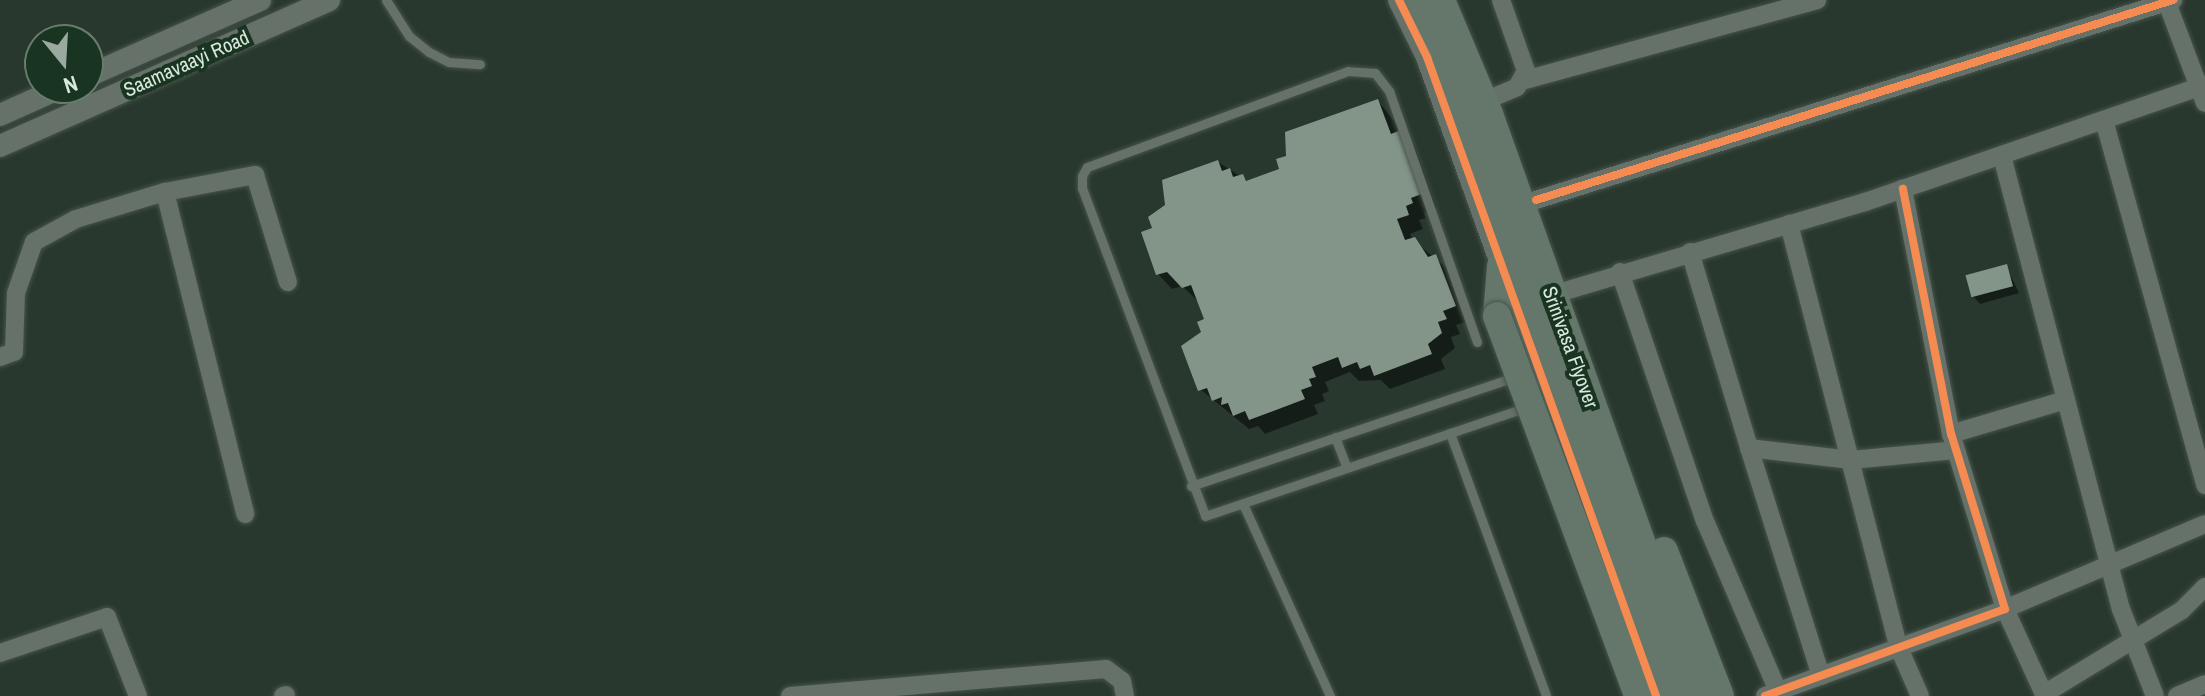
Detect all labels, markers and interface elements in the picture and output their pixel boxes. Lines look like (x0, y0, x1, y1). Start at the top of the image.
north arrow (24, 24, 104, 104)
street label: Saamavaayi Road (119, 25, 253, 101)
text: N (60, 69, 82, 101)
street label: Srinivasa Flyover (1538, 283, 1604, 411)

